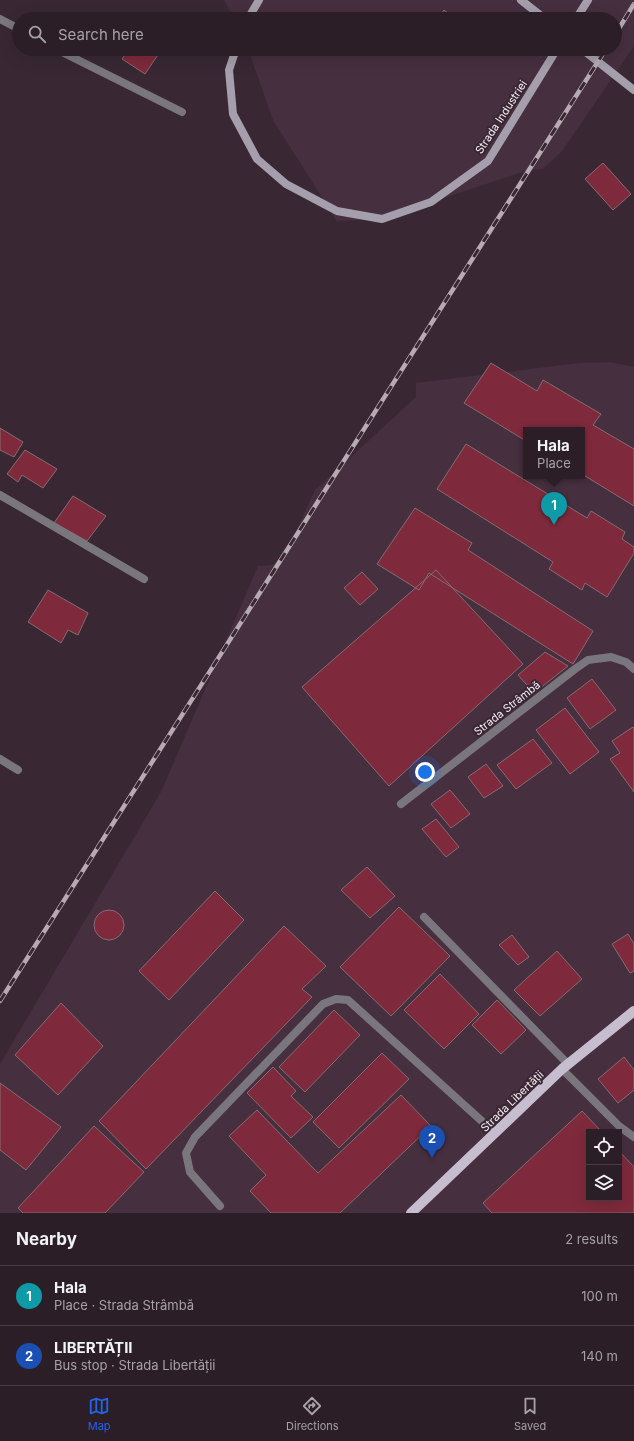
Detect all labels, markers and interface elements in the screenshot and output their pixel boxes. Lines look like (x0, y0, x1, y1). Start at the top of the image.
search box (12, 12, 622, 56)
icon: search (26, 23, 48, 45)
text: Search here (58, 25, 144, 44)
street label: Strada Industriei (472, 77, 530, 157)
popup (523, 427, 585, 479)
text: Hala (537, 436, 570, 455)
text: Place (537, 455, 571, 471)
pin: 1 (541, 492, 567, 525)
street label: Strada Strâmbă (471, 678, 543, 738)
your location (415, 762, 435, 782)
street label: Strada Libertății (478, 1067, 546, 1135)
pin: 2 (419, 1125, 445, 1158)
map controls (586, 1129, 622, 1201)
button: locate (586, 1129, 622, 1165)
button: layers (586, 1165, 622, 1201)
text: Nearby (16, 1229, 77, 1249)
text: 2 results (565, 1231, 618, 1247)
text: Hala (54, 1278, 87, 1297)
text: 1 (26, 1288, 32, 1304)
text: 100 m (581, 1288, 618, 1304)
text: Place · Strada Strâmbă (54, 1297, 194, 1313)
text: LIBERTĂȚII (54, 1338, 133, 1357)
text: 2 (25, 1348, 33, 1364)
text: 140 m (581, 1348, 618, 1364)
text: Bus stop · Strada Libertății (54, 1357, 216, 1373)
tab: Map (88, 1395, 111, 1433)
tab: Directions (286, 1395, 339, 1433)
tab: Saved (514, 1395, 546, 1433)

